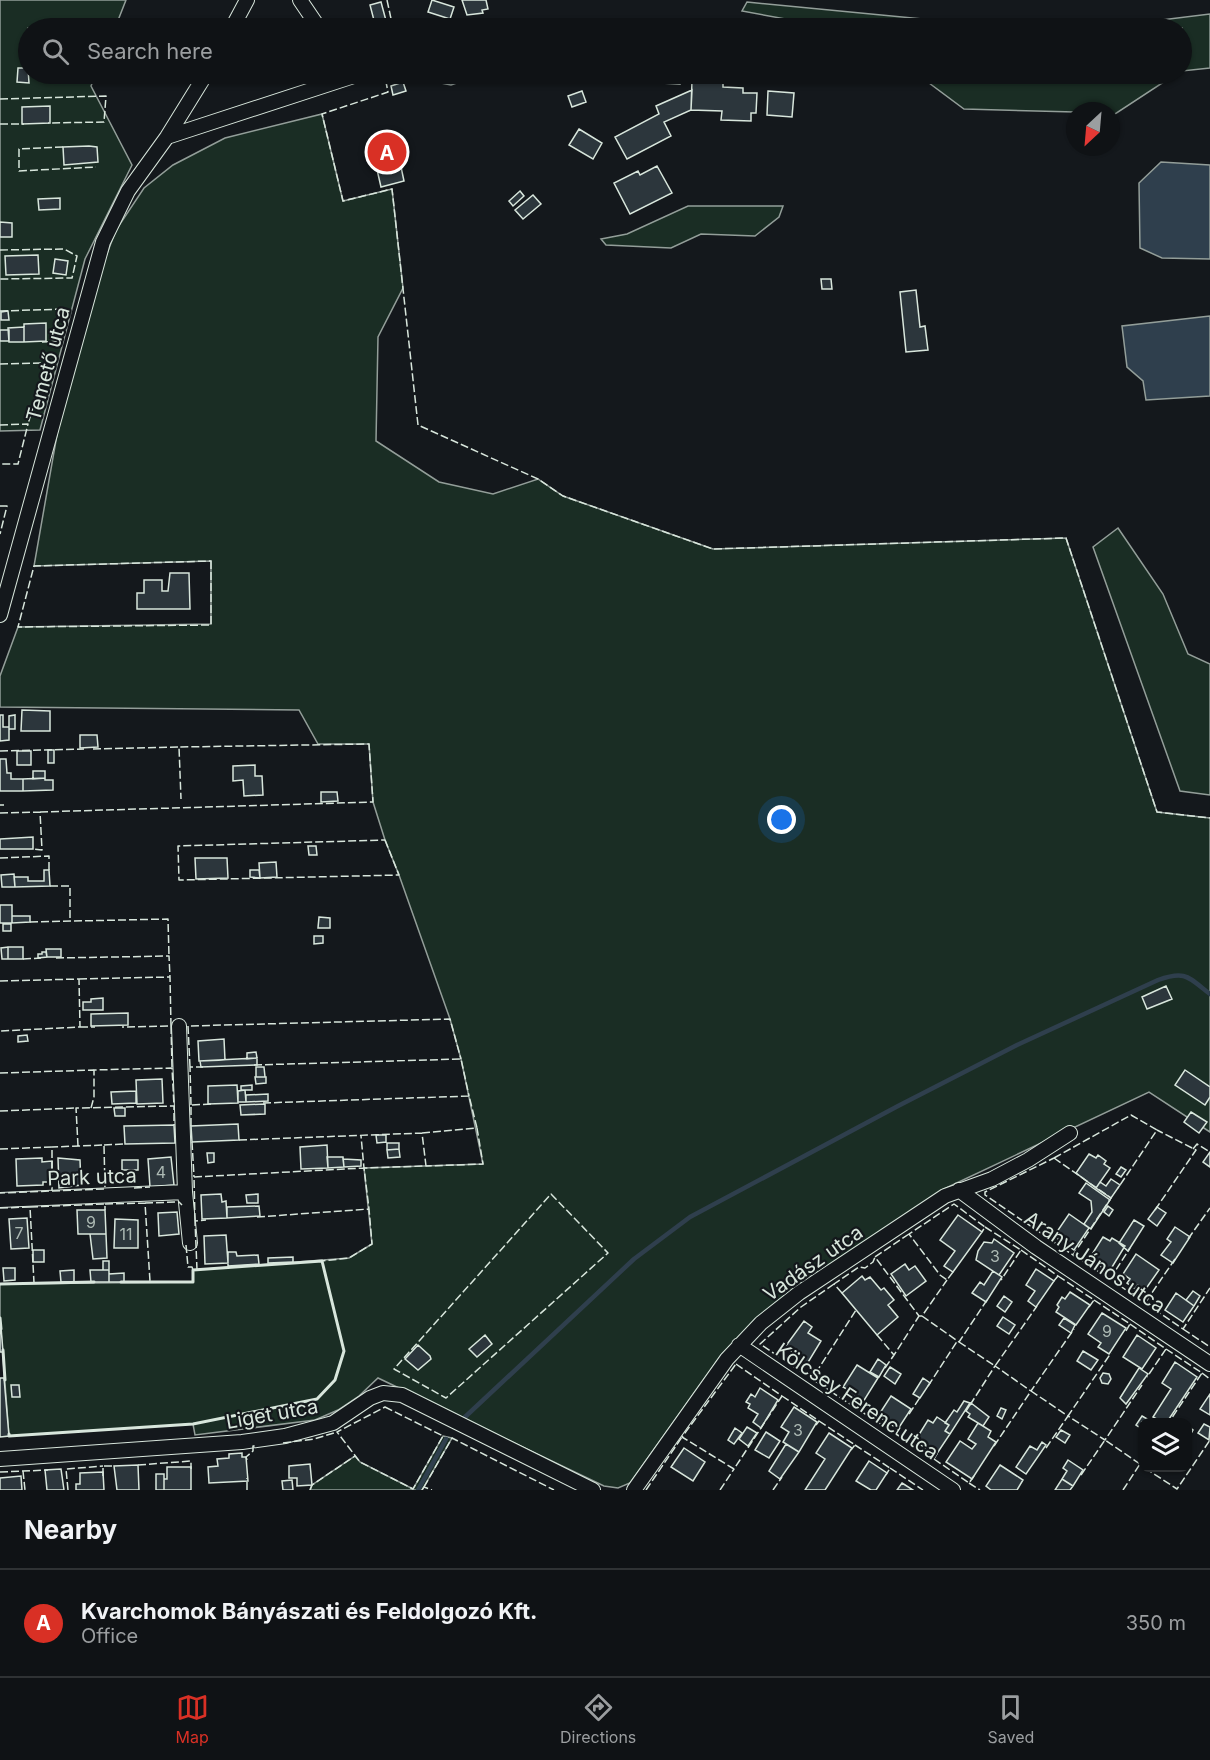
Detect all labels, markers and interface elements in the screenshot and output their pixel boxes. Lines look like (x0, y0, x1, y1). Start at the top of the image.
search box (18, 18, 1192, 84)
icon: search (39, 35, 72, 68)
text: Search here (87, 38, 213, 64)
north arrow (1066, 102, 1120, 156)
pin: A (368, 130, 406, 174)
street label: Temető utca (21, 304, 75, 424)
your location (767, 805, 796, 834)
house number: 4 (156, 1162, 166, 1182)
street label: Park utca (47, 1163, 137, 1191)
street label: Arany János utca (1020, 1206, 1170, 1318)
house number: 9 (86, 1212, 96, 1232)
street label: Vadász utca (759, 1220, 867, 1306)
house number: 7 (14, 1223, 24, 1243)
house number: 11 (119, 1224, 133, 1244)
house number: 3 (990, 1246, 1000, 1266)
house number: 9 (1102, 1321, 1112, 1341)
street label: Kölcsey Ferenc utca (771, 1338, 943, 1464)
street label: Liget utca (224, 1394, 320, 1434)
map controls (1138, 1418, 1192, 1472)
button: layers (1138, 1418, 1192, 1472)
house number: 3 (793, 1420, 803, 1440)
text: Nearby (24, 1514, 117, 1545)
text: Kvarchomok Bányászati és Feldolgozó Kft. (81, 1598, 537, 1624)
text: A (36, 1611, 51, 1635)
text: 350 m (1126, 1611, 1186, 1635)
text: Office (81, 1624, 138, 1648)
tab: Map (176, 1691, 209, 1747)
tab: Directions (560, 1691, 636, 1747)
tab: Saved (988, 1691, 1034, 1747)

